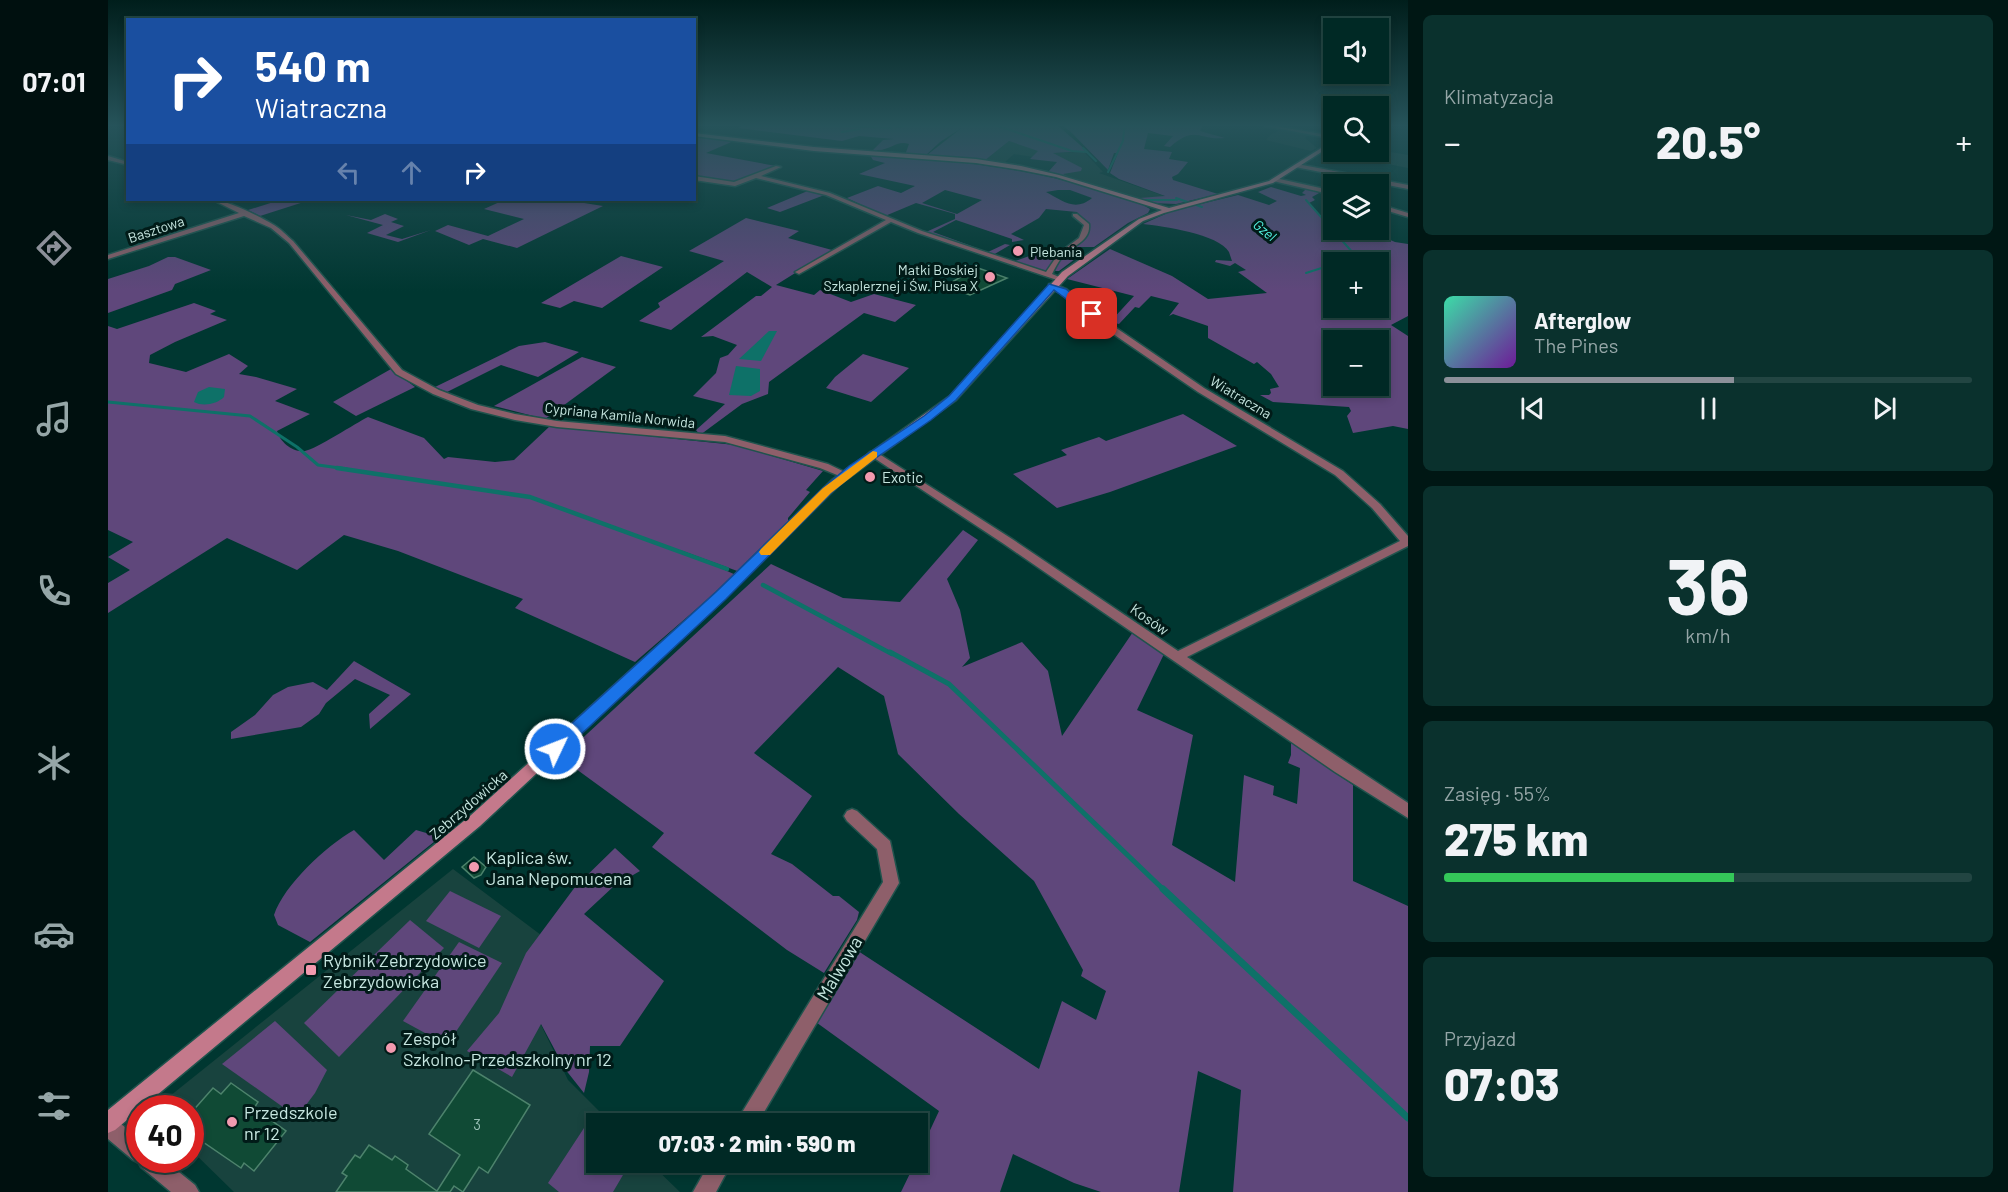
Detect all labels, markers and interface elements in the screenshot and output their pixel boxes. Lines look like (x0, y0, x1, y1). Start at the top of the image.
map controls (1323, 18, 1389, 396)
button: sound (1323, 18, 1389, 84)
text: 540 m (255, 40, 370, 90)
icon: right (156, 42, 234, 120)
text: 07:01 (22, 65, 86, 97)
text: Klimatyzacja (1444, 84, 1554, 108)
text: Wiatraczna (255, 91, 387, 123)
button: search (1323, 96, 1389, 162)
text: 20.5° (1656, 114, 1760, 168)
text: − (1444, 122, 1461, 162)
text: + (1956, 122, 1972, 162)
icon: left (332, 156, 365, 189)
icon: ahead (395, 156, 428, 189)
icon: right (458, 156, 491, 189)
button: layers (1323, 174, 1389, 240)
street label: Basztowa (126, 212, 186, 246)
water label: Gzel (1250, 216, 1280, 244)
icon: directions (33, 227, 75, 269)
place label: Plebania (1030, 243, 1082, 260)
marker: Plebania (1011, 244, 1025, 258)
button: + (1323, 252, 1389, 318)
place label: Matki Boskiej Szkaplerznej i Św. Piusa X (824, 261, 978, 294)
marker: Matki Boskiej Szkaplerznej i Św. Piusa X (983, 270, 997, 284)
pin (1066, 288, 1117, 339)
icon: arrive (1075, 297, 1108, 330)
text: Afterglow (1534, 307, 1631, 333)
button: − (1323, 330, 1389, 396)
text: The Pines (1534, 333, 1618, 357)
street label: Wiatraczna (1207, 372, 1275, 422)
icon: previous (1516, 392, 1549, 425)
icon: pause (1692, 392, 1725, 425)
icon: next (1868, 392, 1901, 425)
icon: music (33, 398, 75, 440)
street label: Cypriana Kamila Norwida (544, 399, 696, 431)
place label: Exotic (882, 468, 923, 486)
marker: Exotic (863, 470, 877, 484)
text: 36 (1666, 537, 1750, 631)
icon: phone (33, 570, 75, 612)
street label: Kosów (1127, 599, 1173, 639)
text: km/h (1685, 623, 1731, 647)
position arrow (523, 717, 587, 781)
icon: climate (33, 742, 75, 784)
street label: Zebrzydowicka (426, 765, 510, 843)
text: Zasięg · 55% (1444, 781, 1551, 805)
text: 275 km (1444, 811, 1588, 865)
place label: Kaplica św. Jana Nepomucena (486, 846, 632, 889)
marker: Kaplica św. Jana Nepomucena (467, 860, 481, 874)
icon: car (33, 913, 75, 955)
street label: Malwowa (811, 932, 867, 1004)
place label: Rybnik Zebrzydowice Zebrzydowicka (323, 949, 487, 992)
marker: Rybnik Zebrzydowice Zebrzydowicka (304, 963, 318, 977)
text: Przyjazd (1444, 1026, 1516, 1050)
place label: Zespół Szkolno-Przedszkolny nr 12 (403, 1027, 612, 1070)
marker: Zespół Szkolno-Przedszkolny nr 12 (384, 1041, 398, 1055)
text: 07:03 (1444, 1056, 1560, 1110)
icon: filters (33, 1085, 75, 1127)
speed limit sign: 40 (126, 1095, 204, 1173)
place label: Przedszkole nr 12 (244, 1101, 338, 1144)
marker: Przedszkole nr 12 (225, 1115, 239, 1129)
house number: 3 (473, 1115, 481, 1133)
text: 07:03 · 2 min · 590 m (658, 1130, 856, 1156)

